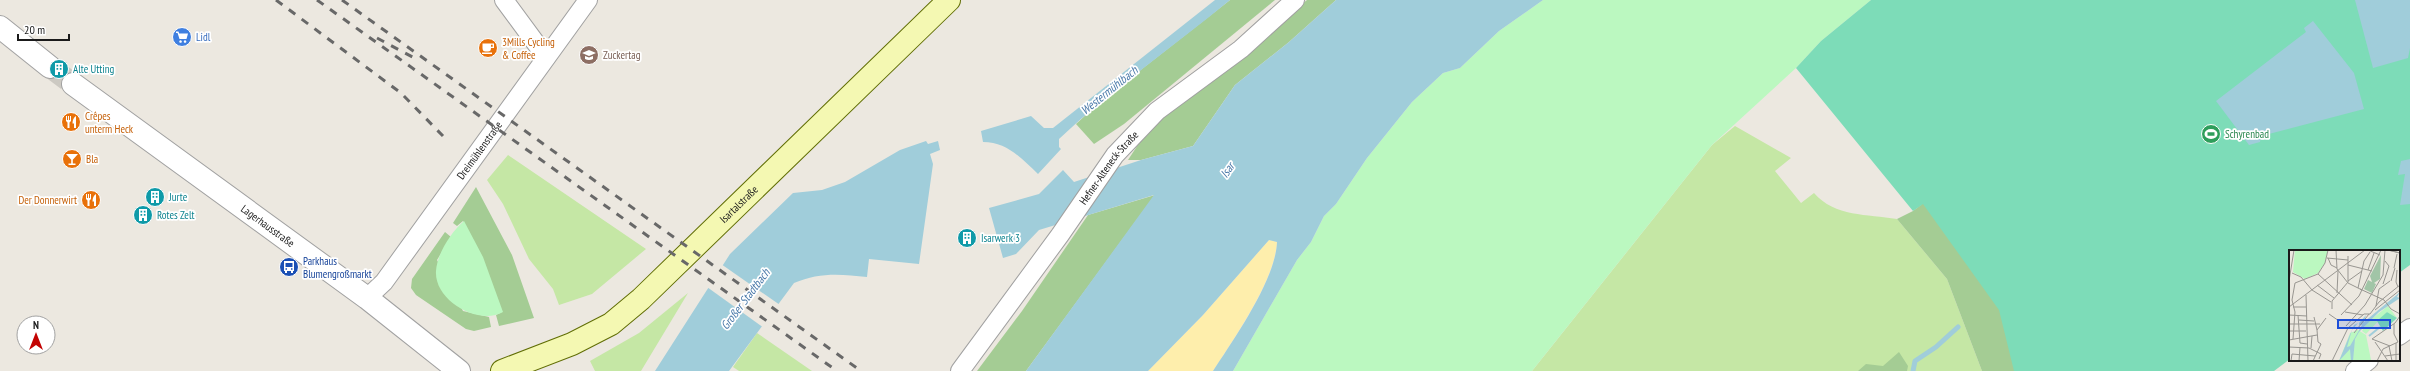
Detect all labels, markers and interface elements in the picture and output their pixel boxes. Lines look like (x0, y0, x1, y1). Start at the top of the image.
scale bar (18, 16, 69, 42)
text: 20 m (24, 22, 45, 37)
supermarket icon: Lidl (171, 26, 193, 48)
place label: Lidl (196, 30, 211, 44)
place label: 3Mills Cycling & Coffee (502, 35, 555, 62)
cafe icon: 3Mills Cycling & Coffee (477, 37, 499, 59)
school or university icon: Zuckertag (578, 44, 600, 66)
place label: Zuckertag (603, 48, 641, 62)
building icon: Alte Utting (48, 58, 70, 80)
place label: Alte Utting (73, 62, 115, 76)
water label: Westermühlbach (1078, 62, 1141, 117)
place label: Crêpes unterm Heck (85, 109, 134, 136)
restaurant icon: Crêpes unterm Heck (60, 111, 82, 133)
street label: Dreimühlenstraße (454, 118, 505, 182)
sports icon: Schyrenbad (2200, 123, 2222, 145)
place label: Schyrenbad (2225, 127, 2269, 141)
street label: Hefner-Alteneck-Straße (1076, 128, 1142, 207)
bar icon: Bla (61, 148, 83, 170)
place label: Bla (86, 152, 98, 166)
water label: Isar (1217, 158, 1238, 180)
street label: Isartalstraße (717, 182, 761, 226)
building icon: Jurte (144, 186, 166, 208)
restaurant icon: Der Donnerwirt (80, 189, 102, 211)
place label: Jurte (168, 190, 188, 204)
place label: Der Donnerwirt (18, 193, 77, 207)
street label: Lagerhausstraße (238, 202, 298, 250)
building icon: Rotes Zelt (132, 204, 154, 226)
place label: Rotes Zelt (157, 208, 195, 222)
building icon: Isarwerk 3 (956, 227, 978, 249)
place label: Isarwerk 3 (981, 231, 1020, 245)
inset map (2289, 250, 2400, 361)
place label: Parkhaus Blumengroßmarkt (303, 254, 372, 281)
bus stop icon: Parkhaus Blumengroßmarkt (278, 256, 300, 278)
water label: Großer Stadtbach (717, 265, 773, 332)
north arrow (16, 315, 56, 355)
text: N (33, 318, 39, 332)

